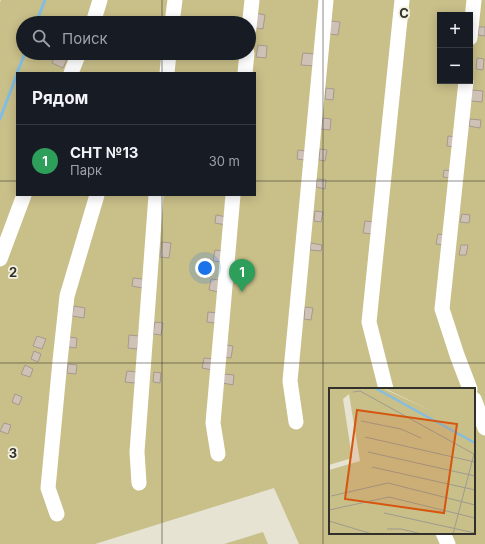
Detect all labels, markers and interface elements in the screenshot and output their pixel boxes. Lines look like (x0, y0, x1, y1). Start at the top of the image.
text: C (399, 5, 409, 21)
map controls (437, 12, 473, 84)
button: + (437, 12, 473, 48)
search box (16, 16, 256, 60)
icon: search (30, 27, 52, 49)
text: Поиск (62, 29, 108, 48)
button: − (437, 48, 473, 84)
text: Рядом (32, 88, 88, 108)
text: СНТ №13 (70, 143, 139, 162)
text: 1 (42, 153, 48, 169)
text: 30 m (209, 153, 240, 169)
text: Парк (70, 162, 102, 178)
your location (195, 258, 215, 278)
pin: 1 (229, 259, 255, 292)
text: 2 (9, 264, 17, 280)
inset map (329, 388, 475, 534)
text: 3 (9, 445, 17, 461)

